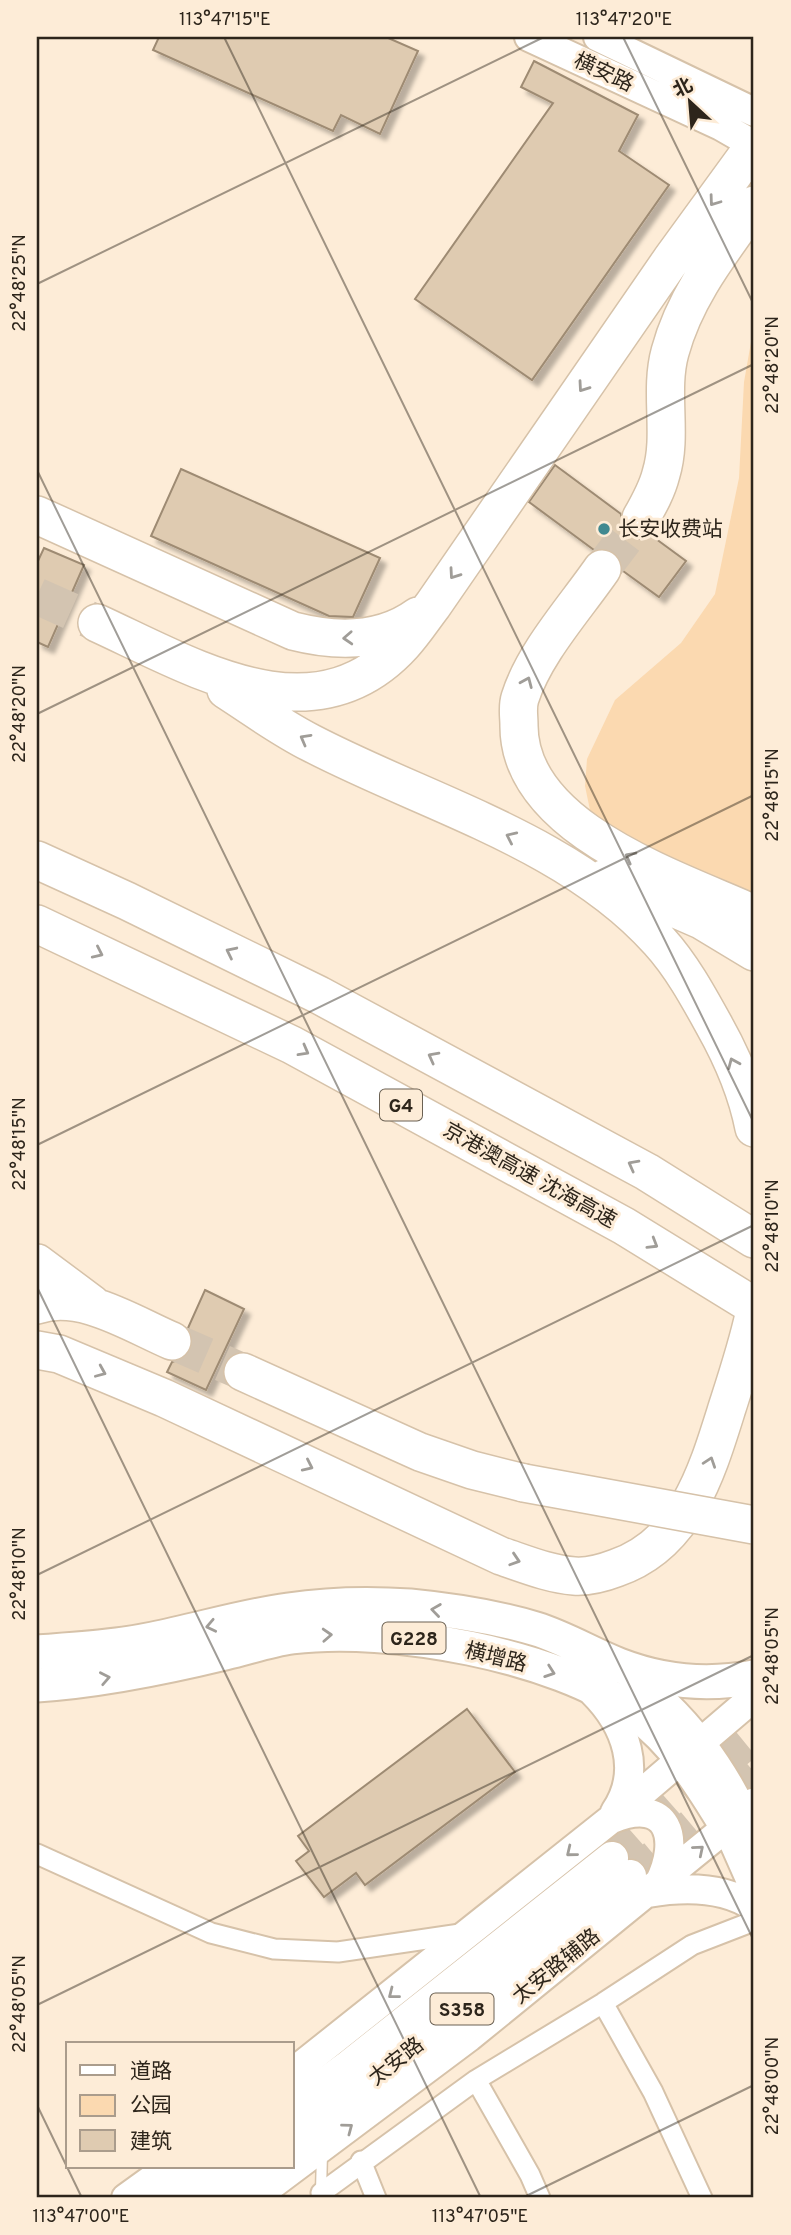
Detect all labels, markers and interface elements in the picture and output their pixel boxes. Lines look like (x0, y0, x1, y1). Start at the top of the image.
text: 113°47'15"E (179, 9, 271, 32)
text: 113°47'20"E (576, 9, 672, 32)
street label: 横安路 (569, 48, 638, 99)
north arrow (654, 66, 724, 136)
text: 北 (670, 74, 697, 103)
one-way arrow (710, 193, 722, 206)
text: 22°48'25"N (9, 234, 32, 332)
text: 22°48'20"N (762, 316, 785, 414)
one-way arrow (579, 379, 591, 392)
place label: 长安收费站 (618, 517, 723, 544)
marker: 长安收费站 (596, 521, 612, 537)
one-way arrow (449, 567, 462, 580)
one-way arrow (342, 631, 353, 646)
text: 22°48'20"N (9, 665, 32, 763)
one-way arrow (519, 676, 533, 689)
one-way arrow (300, 734, 313, 748)
text: 22°48'15"N (762, 748, 785, 842)
one-way arrow (506, 831, 518, 845)
one-way arrow (625, 852, 638, 865)
one-way arrow (91, 945, 103, 959)
one-way arrow (226, 946, 238, 960)
one-way arrow (296, 1043, 309, 1057)
one-way arrow (428, 1052, 440, 1065)
one-way arrow (727, 1058, 741, 1070)
road number: G4 (380, 1090, 422, 1120)
text: 22°48'15"N (9, 1097, 32, 1191)
street label: 京港澳高速 沈海高速 (438, 1117, 621, 1235)
one-way arrow (628, 1160, 641, 1173)
text: 22°48'10"N (762, 1179, 785, 1273)
one-way arrow (646, 1236, 659, 1249)
one-way arrow (94, 1363, 106, 1377)
one-way arrow (702, 1456, 716, 1468)
one-way arrow (301, 1458, 313, 1472)
text: 22°48'10"N (9, 1527, 32, 1621)
one-way arrow (509, 1552, 521, 1567)
one-way arrow (430, 1603, 442, 1618)
text: 22°48'05"N (762, 1607, 785, 1705)
one-way arrow (205, 1618, 217, 1633)
road number: G228 (382, 1622, 446, 1654)
one-way arrow (322, 1628, 333, 1643)
street label: 横增路 (462, 1638, 529, 1679)
one-way arrow (544, 1664, 556, 1678)
one-way arrow (98, 1672, 110, 1687)
one-way arrow (566, 1843, 579, 1856)
one-way arrow (691, 1846, 704, 1858)
street label: 太安路辅路 (508, 1924, 606, 2011)
text: 22°48'05"N (9, 1955, 32, 2053)
one-way arrow (389, 1985, 401, 1998)
road number: S358 (430, 1994, 494, 2024)
street label: 太安路 (364, 2032, 430, 2092)
text: 22°48'00"N (762, 2037, 785, 2135)
legend (66, 2042, 294, 2168)
text: 道路 (130, 2059, 172, 2086)
text: 公园 (130, 2093, 172, 2120)
one-way arrow (340, 2124, 353, 2136)
text: 建筑 (130, 2129, 172, 2156)
text: 113°47'00"E (33, 2206, 129, 2229)
text: 113°47'05"E (432, 2206, 528, 2229)

